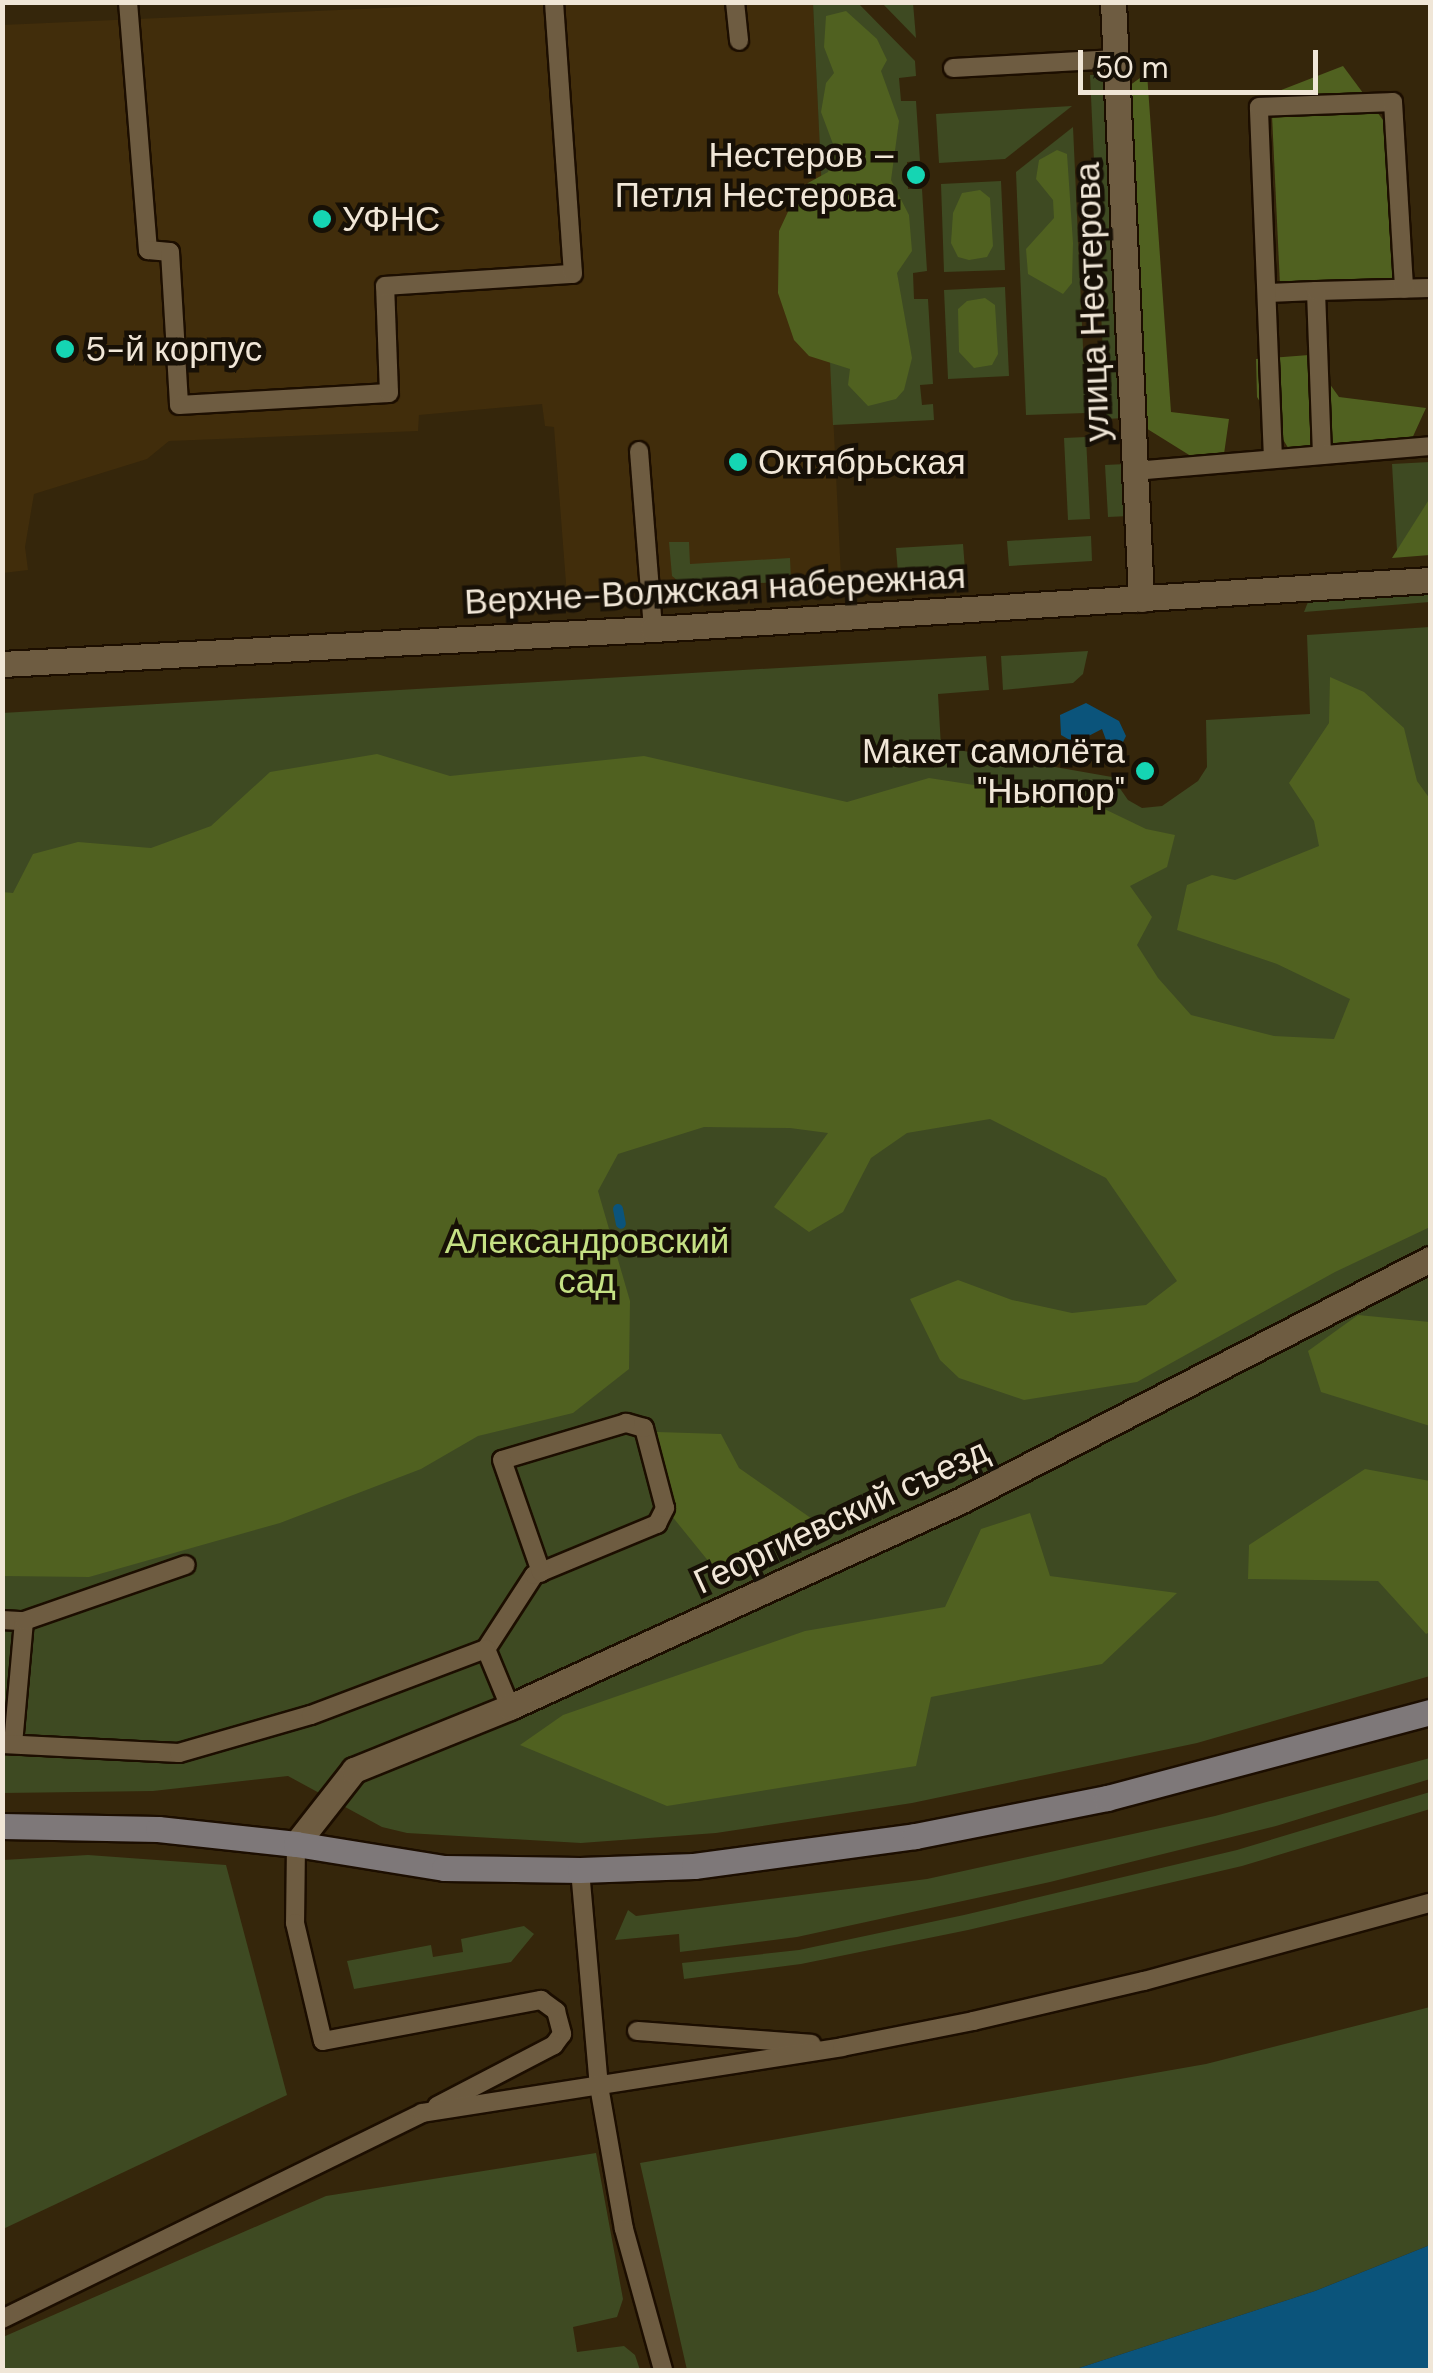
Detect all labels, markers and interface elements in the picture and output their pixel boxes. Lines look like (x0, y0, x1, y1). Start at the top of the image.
scale bar (1083, 30, 1323, 92)
text: 50 m (1095, 48, 1169, 87)
place label: Нестеров – Петля Нестерова (615, 134, 896, 216)
street label: улица Нестерова (1066, 162, 1118, 442)
marker: Нестеров – Петля Нестерова (905, 164, 927, 186)
place label: УФНС (342, 198, 440, 240)
marker: УФНС (311, 208, 333, 230)
place label: 5-й корпус (85, 328, 262, 370)
marker: 5-й корпус (54, 338, 76, 360)
place label: Октябрьская (758, 441, 966, 483)
marker: Октябрьская (727, 451, 749, 473)
street label: Верхне-Волжская набережная (463, 555, 967, 623)
place label: Макет самолёта "Ньюпор" (862, 730, 1125, 812)
marker: Макет самолёта "Ньюпор" (1134, 760, 1156, 782)
park label: Александровский сад (445, 1220, 729, 1302)
street label: Георгиевский съезд (687, 1429, 995, 1603)

